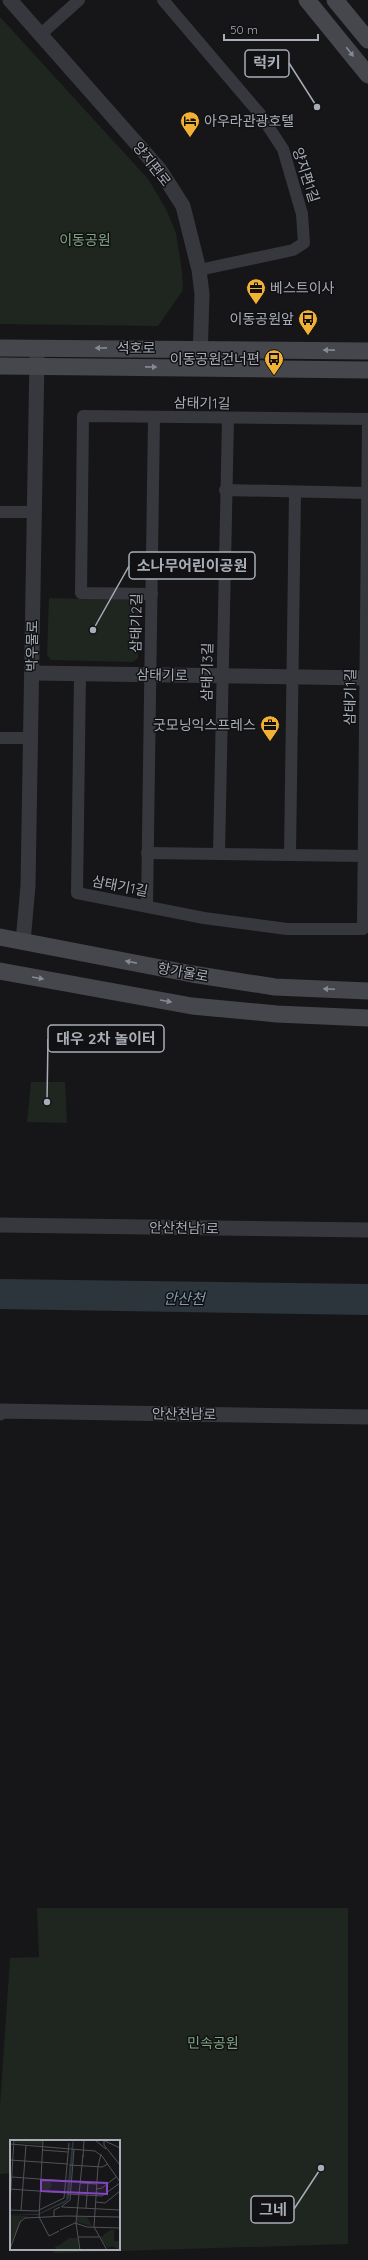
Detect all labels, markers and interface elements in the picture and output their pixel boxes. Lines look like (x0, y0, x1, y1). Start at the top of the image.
scale bar (224, 16, 318, 42)
text: 50 m (230, 22, 258, 37)
one-way arrow (346, 46, 354, 57)
callout: 럭키 (245, 50, 289, 77)
text: 럭키 (253, 53, 281, 72)
hotel icon: 아우라관광호텔 (179, 110, 201, 138)
place label: 아우라관광호텔 (204, 112, 294, 130)
street label: 양지편로 (129, 138, 175, 190)
street label: 양지편1길 (289, 145, 323, 205)
park label: 이동공원 (59, 231, 111, 249)
office icon: 베스트이사 (245, 277, 267, 305)
place label: 베스트이사 (270, 279, 335, 297)
bus stop icon: 이동공원앞 (297, 308, 319, 336)
place label: 이동공원앞 (230, 310, 294, 328)
street label: 석호로 (117, 339, 155, 357)
one-way arrow (94, 345, 107, 351)
one-way arrow (322, 347, 335, 353)
bus stop icon: 이동공원건너편 (263, 348, 285, 376)
place label: 이동공원건너편 (170, 350, 260, 368)
one-way arrow (145, 364, 158, 370)
street label: 삼태기1길 (173, 394, 231, 412)
callout: 소나무어린이공원 (129, 552, 255, 579)
text: 소나무어린이공원 (137, 556, 247, 575)
street label: 삼태기2길 (126, 593, 146, 653)
street label: 박우물로 (23, 620, 41, 672)
street label: 삼태기3길 (197, 642, 217, 702)
street label: 삼태기로 (136, 666, 188, 684)
street label: 삼태기1길 (341, 668, 359, 726)
office icon: 굿모닝익스프레스 (259, 714, 281, 742)
place label: 굿모닝익스프레스 (153, 716, 256, 734)
street label: 삼태기1길 (90, 872, 150, 900)
one-way arrow (125, 959, 137, 965)
street label: 항가울로 (156, 959, 210, 985)
one-way arrow (32, 975, 45, 981)
one-way arrow (322, 986, 335, 992)
one-way arrow (160, 998, 172, 1004)
callout: 대우 2차 놀이터 (48, 1025, 164, 1052)
text: 대우 2차 놀이터 (56, 1029, 156, 1048)
street label: 안산천남1로 (149, 1218, 219, 1238)
water label: 안산천 (163, 1289, 207, 1308)
street label: 안산천남로 (152, 1404, 216, 1424)
park label: 민속공원 (187, 2034, 239, 2052)
inset map (10, 2140, 120, 2250)
callout: 그네 (251, 2196, 294, 2223)
text: 그네 (259, 2200, 287, 2219)

